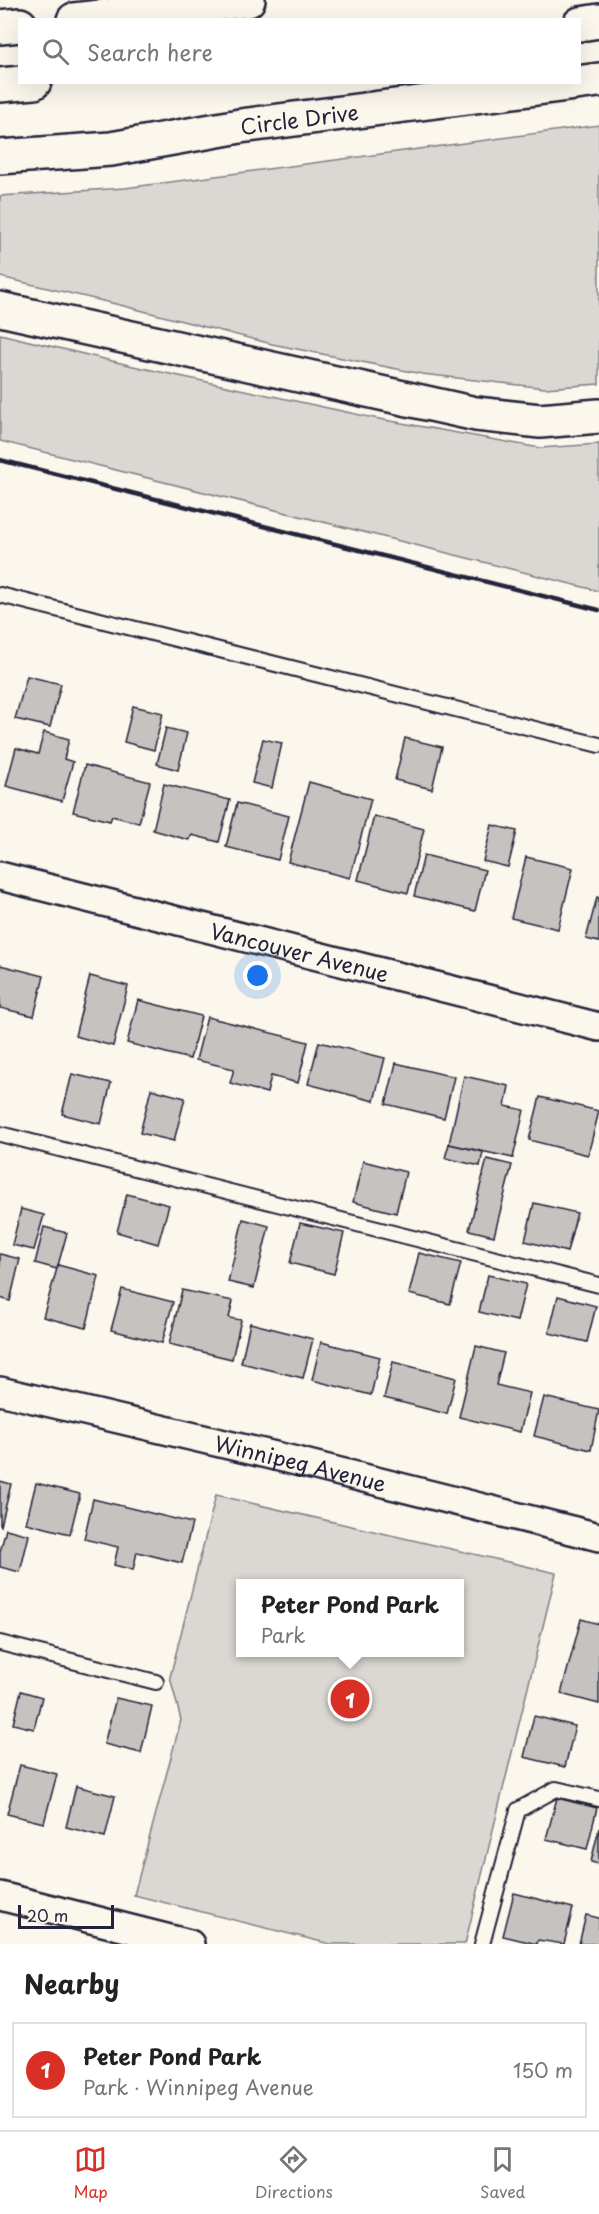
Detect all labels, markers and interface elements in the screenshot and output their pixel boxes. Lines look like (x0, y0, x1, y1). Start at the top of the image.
search box (18, 18, 581, 84)
icon: search (39, 35, 72, 68)
text: Search here (87, 35, 213, 68)
street label: Circle Drive (238, 95, 360, 142)
street label: Vancouver Avenue (207, 914, 392, 989)
your location (243, 961, 272, 990)
street label: Winnipeg Avenue (212, 1426, 390, 1499)
popup (236, 1579, 464, 1657)
text: Peter Pond Park (261, 1587, 439, 1620)
text: Park (261, 1620, 305, 1650)
pin: 1 (330, 1676, 370, 1722)
scale bar (18, 1902, 114, 1930)
text: 20 m (27, 1903, 68, 1927)
text: Nearby (24, 1964, 119, 2003)
text: Peter Pond Park (83, 2039, 261, 2072)
text: 1 (41, 2055, 50, 2085)
text: 150 m (513, 2055, 573, 2085)
text: Park · Winnipeg Avenue (83, 2072, 314, 2102)
tab: Map (74, 2143, 108, 2203)
tab: Directions (255, 2143, 333, 2203)
tab: Saved (480, 2143, 525, 2203)

